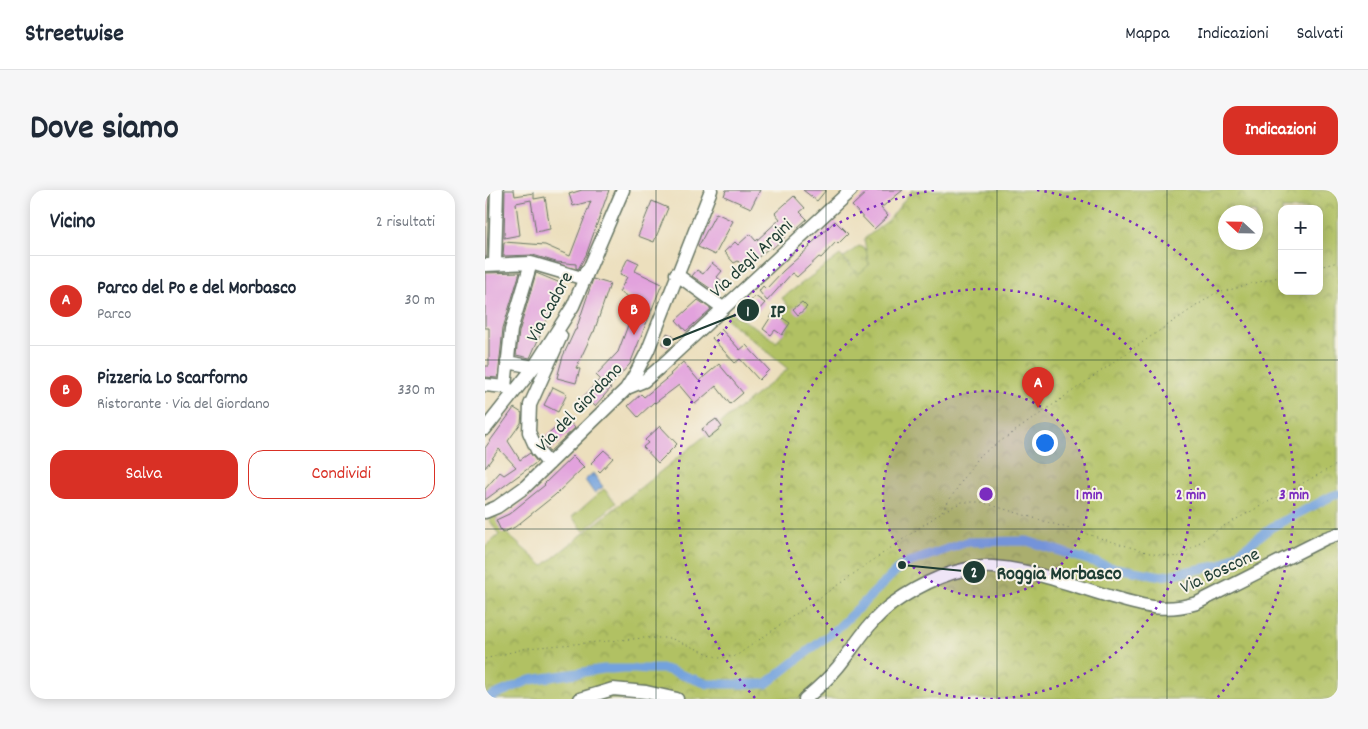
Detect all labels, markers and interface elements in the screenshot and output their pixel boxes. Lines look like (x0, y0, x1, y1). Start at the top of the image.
text: Streetwise (25, 18, 124, 52)
text: Mappa (1125, 22, 1169, 47)
text: Indicazioni (1197, 22, 1268, 47)
text: Salvati (1296, 22, 1343, 47)
text: Dove siamo (30, 105, 179, 155)
button: Indicazioni (1223, 106, 1338, 155)
north arrow (1218, 205, 1263, 250)
map controls (1278, 205, 1323, 295)
button: + (1278, 205, 1323, 250)
text: Vicino (50, 208, 95, 238)
text: 2 risultati (376, 211, 435, 234)
street label: Via degli Argini (705, 213, 800, 305)
button: − (1278, 250, 1323, 295)
street label: Via Cadore (521, 267, 582, 348)
text: Parco del Po e del Morbasco (97, 276, 296, 303)
text: A (62, 289, 70, 312)
text: 30 m (405, 289, 435, 312)
callout: IP (736, 293, 796, 328)
pin: B (618, 294, 650, 335)
text: IP (770, 299, 786, 327)
text: 1 (746, 302, 750, 324)
text: Parco (97, 303, 131, 326)
street label: Via del Giordano (531, 357, 630, 459)
text: Pizzeria Lo Scarforno (97, 366, 248, 393)
pin: A (1022, 367, 1054, 408)
text: B (62, 379, 70, 402)
text: 330 m (397, 379, 435, 402)
text: Ristorante · Via del Giordano (97, 393, 270, 416)
your location (1032, 430, 1058, 456)
button: Salva (50, 450, 238, 499)
button: Condividi (248, 450, 435, 499)
centre of rings (977, 485, 995, 503)
text: 1 min (1076, 485, 1102, 507)
text: 2 min (1176, 485, 1206, 507)
text: 3 min (1279, 485, 1309, 507)
street label: Via Boscone (1176, 542, 1265, 602)
callout: Roggia Morbasco (961, 555, 1131, 590)
text: Roggia Morbasco (996, 561, 1122, 589)
text: 2 (971, 563, 977, 585)

